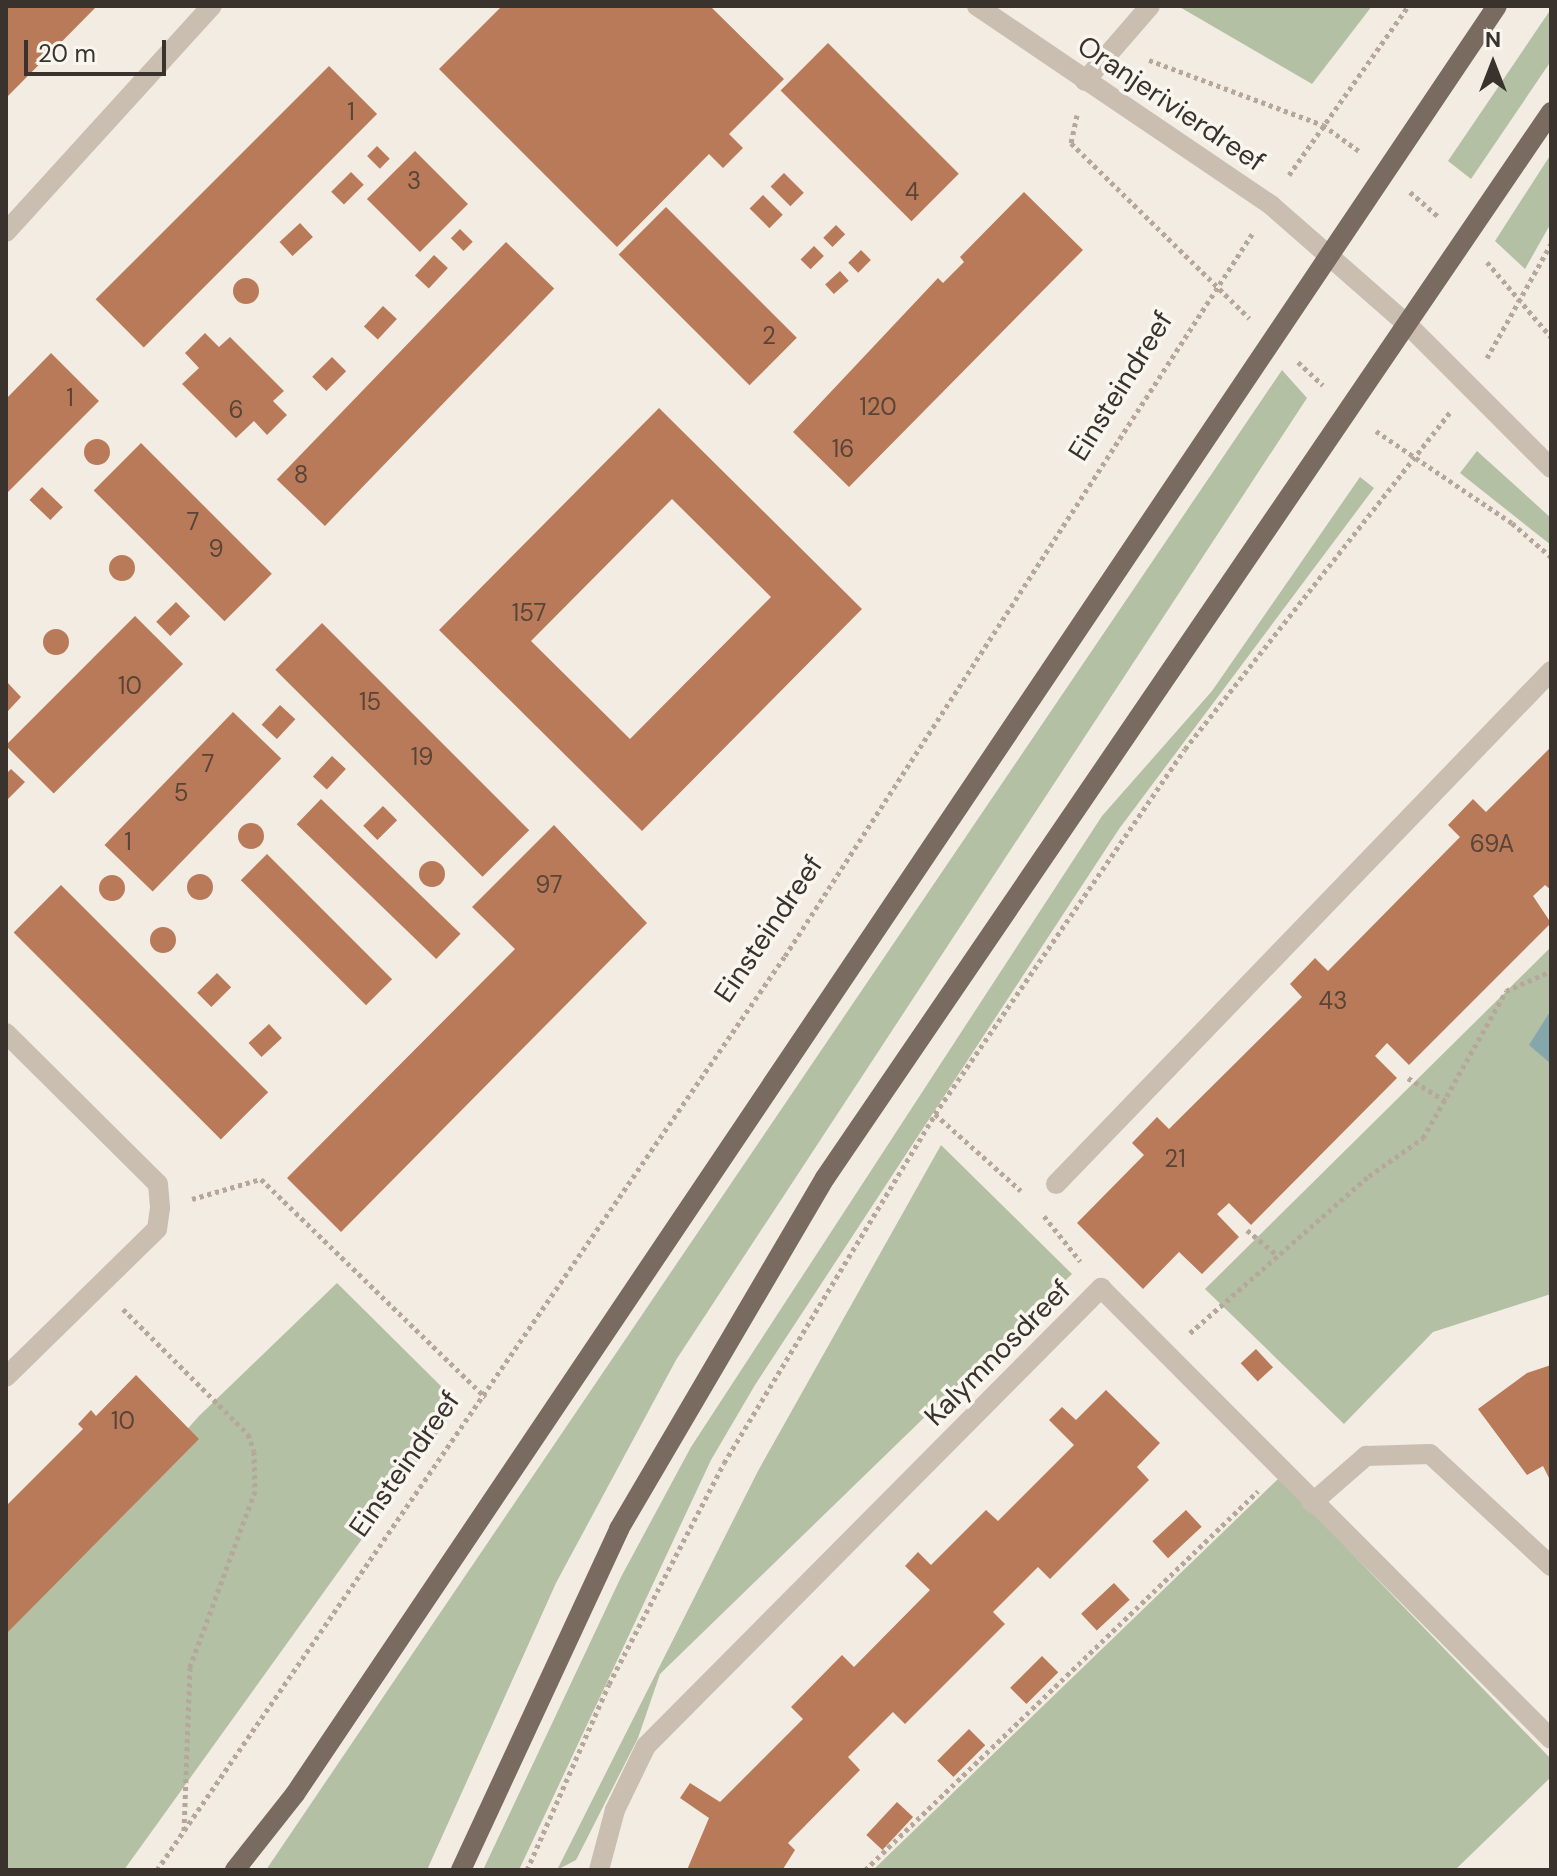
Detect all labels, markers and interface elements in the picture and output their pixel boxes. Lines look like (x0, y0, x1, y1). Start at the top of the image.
scale bar (28, 24, 170, 74)
north arrow (1453, 24, 1533, 104)
text: N (1485, 25, 1501, 54)
street label: Oranjerivierdreef (1071, 29, 1271, 179)
text: 20 m (38, 38, 96, 69)
house number: 1 (347, 98, 355, 126)
house number: 3 (407, 167, 421, 195)
house number: 4 (905, 178, 919, 206)
street label: Einsteindreef (1062, 305, 1180, 467)
house number: 2 (762, 322, 776, 350)
house number: 1 (66, 384, 74, 412)
house number: 120 (859, 393, 897, 421)
house number: 6 (228, 396, 244, 424)
house number: 16 (832, 435, 854, 463)
house number: 8 (294, 461, 308, 489)
house number: 7 (187, 508, 199, 536)
house number: 9 (208, 535, 224, 563)
house number: 157 (512, 599, 546, 627)
house number: 10 (118, 672, 142, 700)
house number: 15 (359, 688, 381, 716)
house number: 19 (411, 743, 433, 771)
house number: 7 (202, 750, 214, 778)
house number: 5 (174, 779, 188, 807)
house number: 1 (124, 828, 132, 856)
house number: 69A (1470, 830, 1514, 858)
street label: Einsteindreef (708, 849, 830, 1009)
house number: 97 (535, 871, 563, 899)
house number: 43 (1319, 987, 1347, 1015)
house number: 21 (1164, 1145, 1186, 1173)
street label: Kalymnosdreef (918, 1273, 1078, 1433)
street label: Einsteindreef (342, 1385, 468, 1543)
house number: 10 (111, 1407, 135, 1435)

